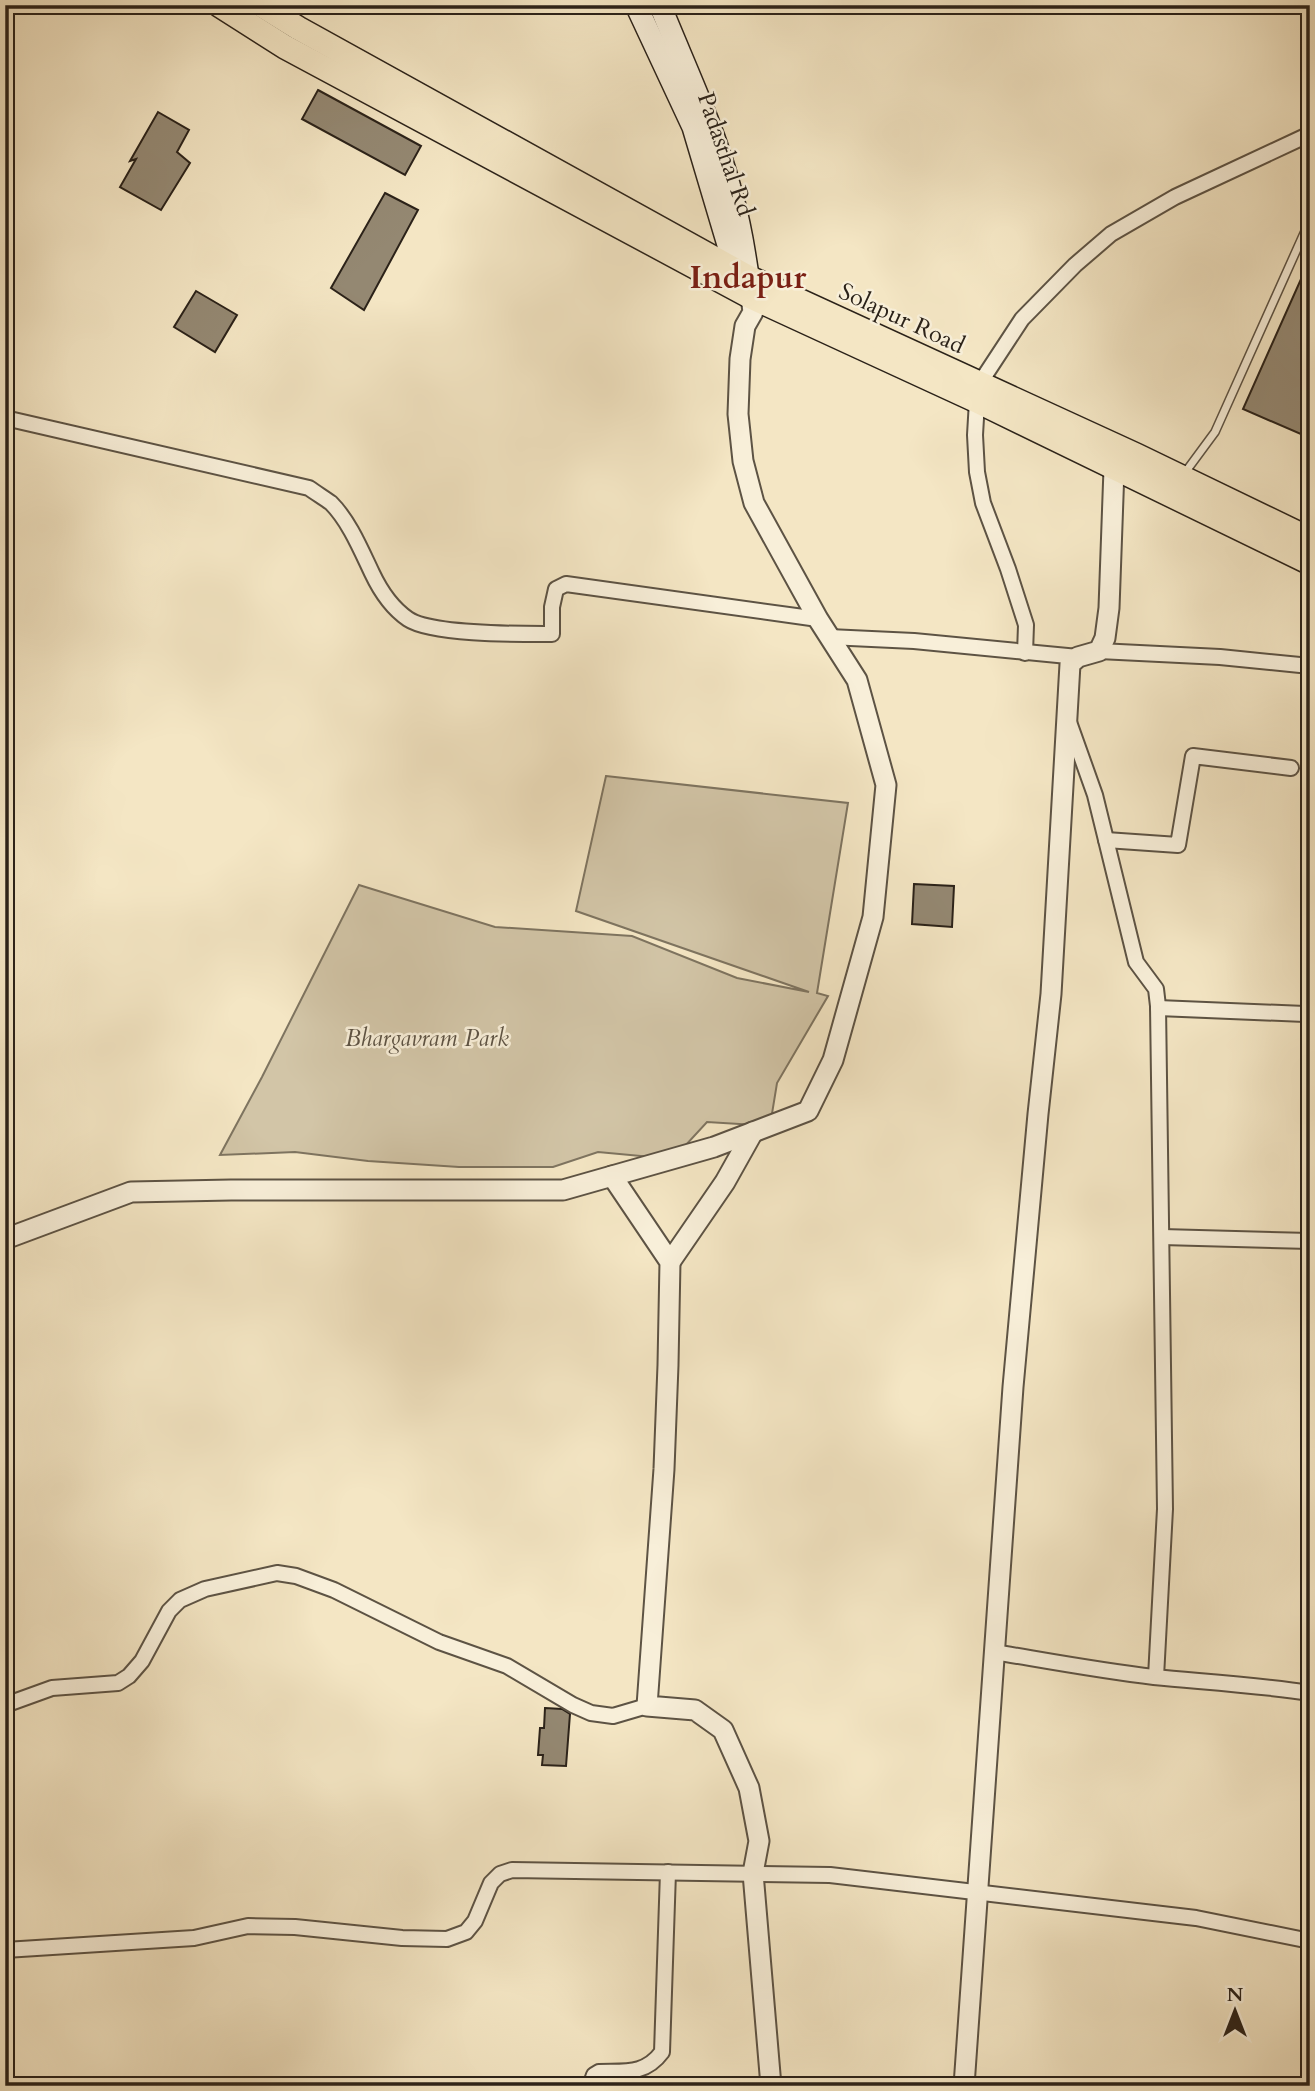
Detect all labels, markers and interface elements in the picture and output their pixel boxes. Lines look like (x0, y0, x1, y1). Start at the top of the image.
street label: Padasthal Rd (689, 88, 762, 221)
district label: Indapur (690, 256, 807, 300)
street label: Solapur Road (833, 275, 970, 362)
park label: Bhargavram Park (345, 1022, 509, 1055)
north arrow (1200, 1976, 1270, 2046)
text: N (1227, 1982, 1244, 2008)

